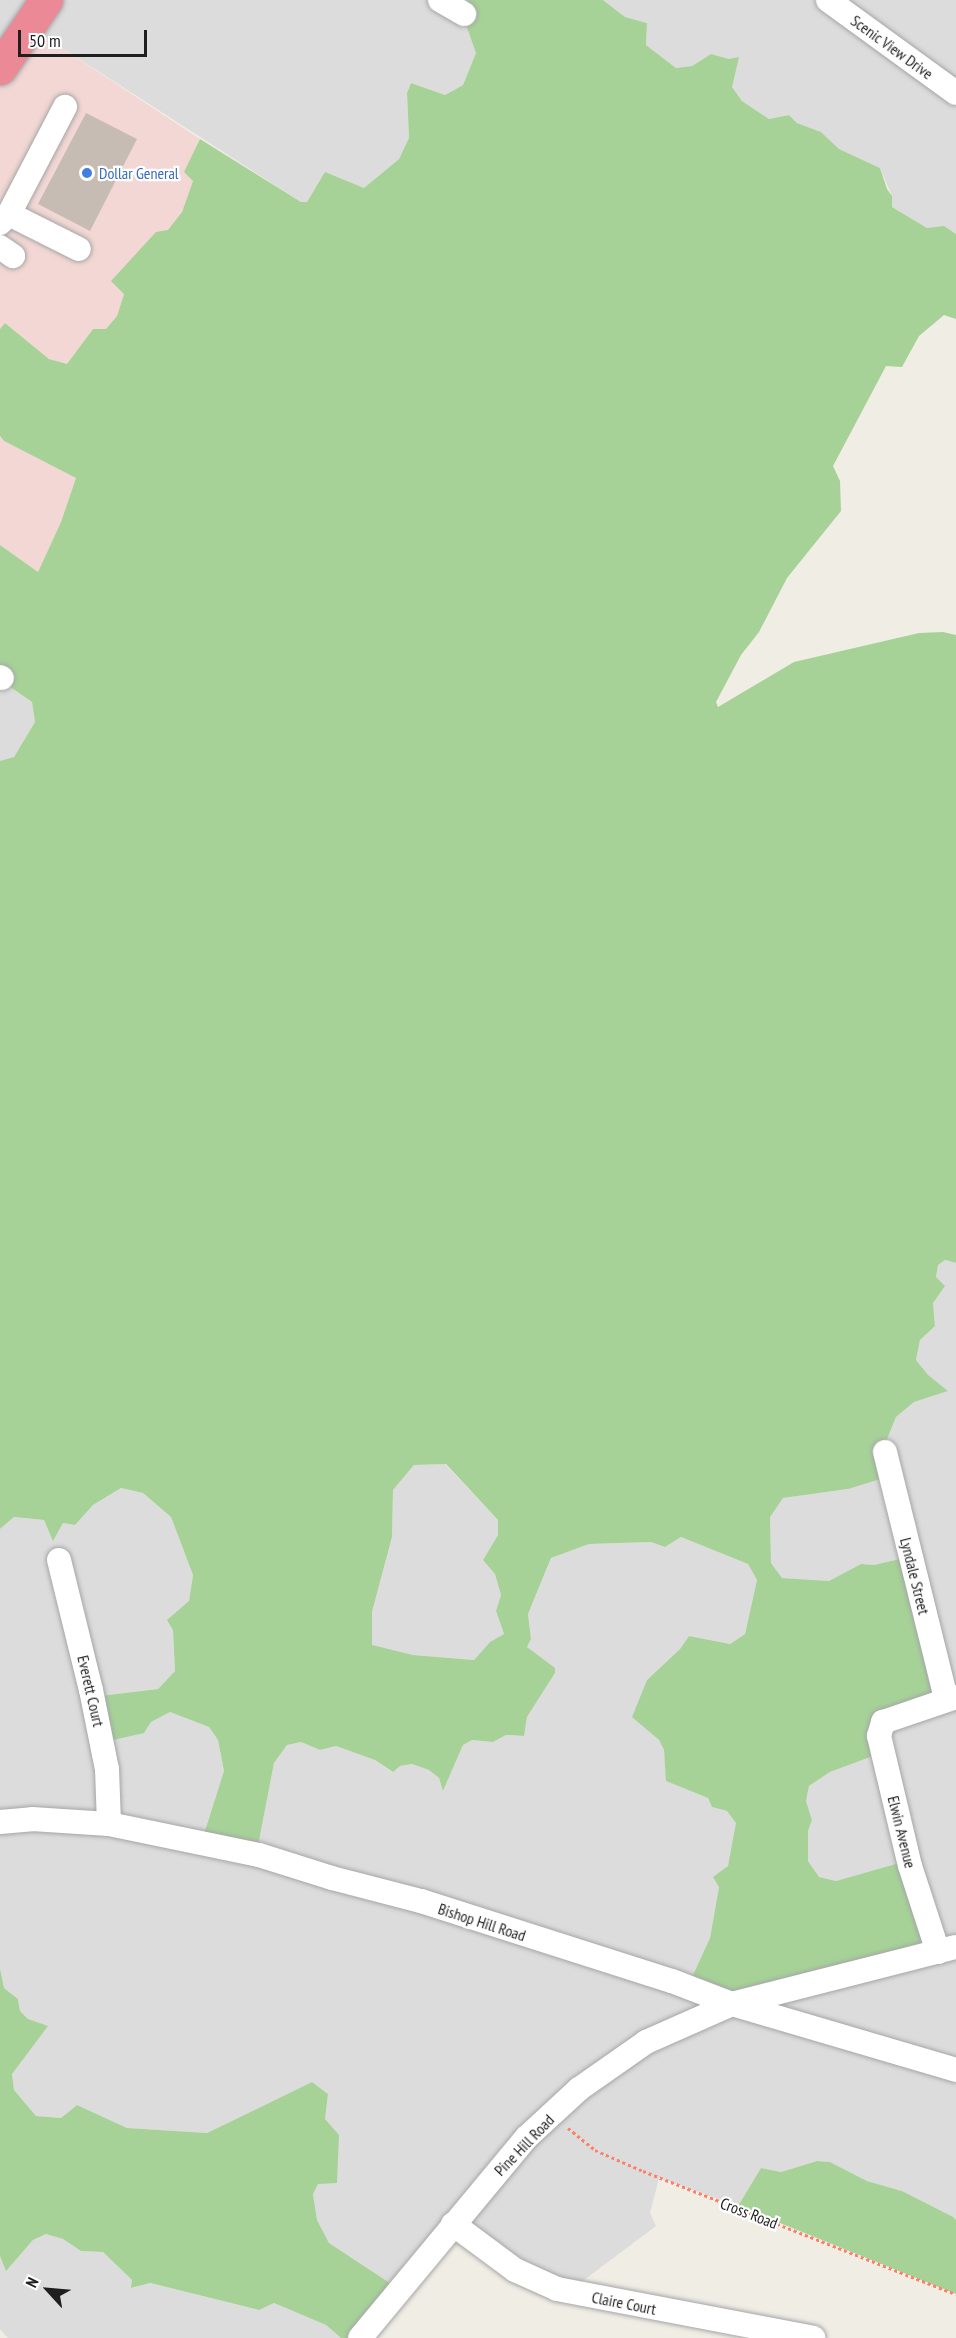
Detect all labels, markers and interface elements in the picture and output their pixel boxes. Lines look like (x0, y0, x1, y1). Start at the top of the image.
street label: Scenic View Drive (847, 11, 937, 83)
scale bar (21, 18, 150, 56)
text: 50 m (29, 29, 61, 52)
place label: Dollar General (99, 163, 179, 183)
marker: Dollar General (80, 166, 94, 180)
street label: Lyndale Street (896, 1536, 934, 1616)
street label: Everett Court (73, 1653, 109, 1729)
street label: Elwin Avenue (884, 1794, 920, 1870)
street label: Bishop Hill Road (436, 1899, 528, 1945)
street label: Pine Hill Road (490, 2110, 558, 2180)
street label: Cross Road (718, 2193, 780, 2233)
north arrow (18, 2260, 78, 2320)
text: N (21, 2274, 43, 2290)
street label: Claire Court (590, 2287, 658, 2319)

